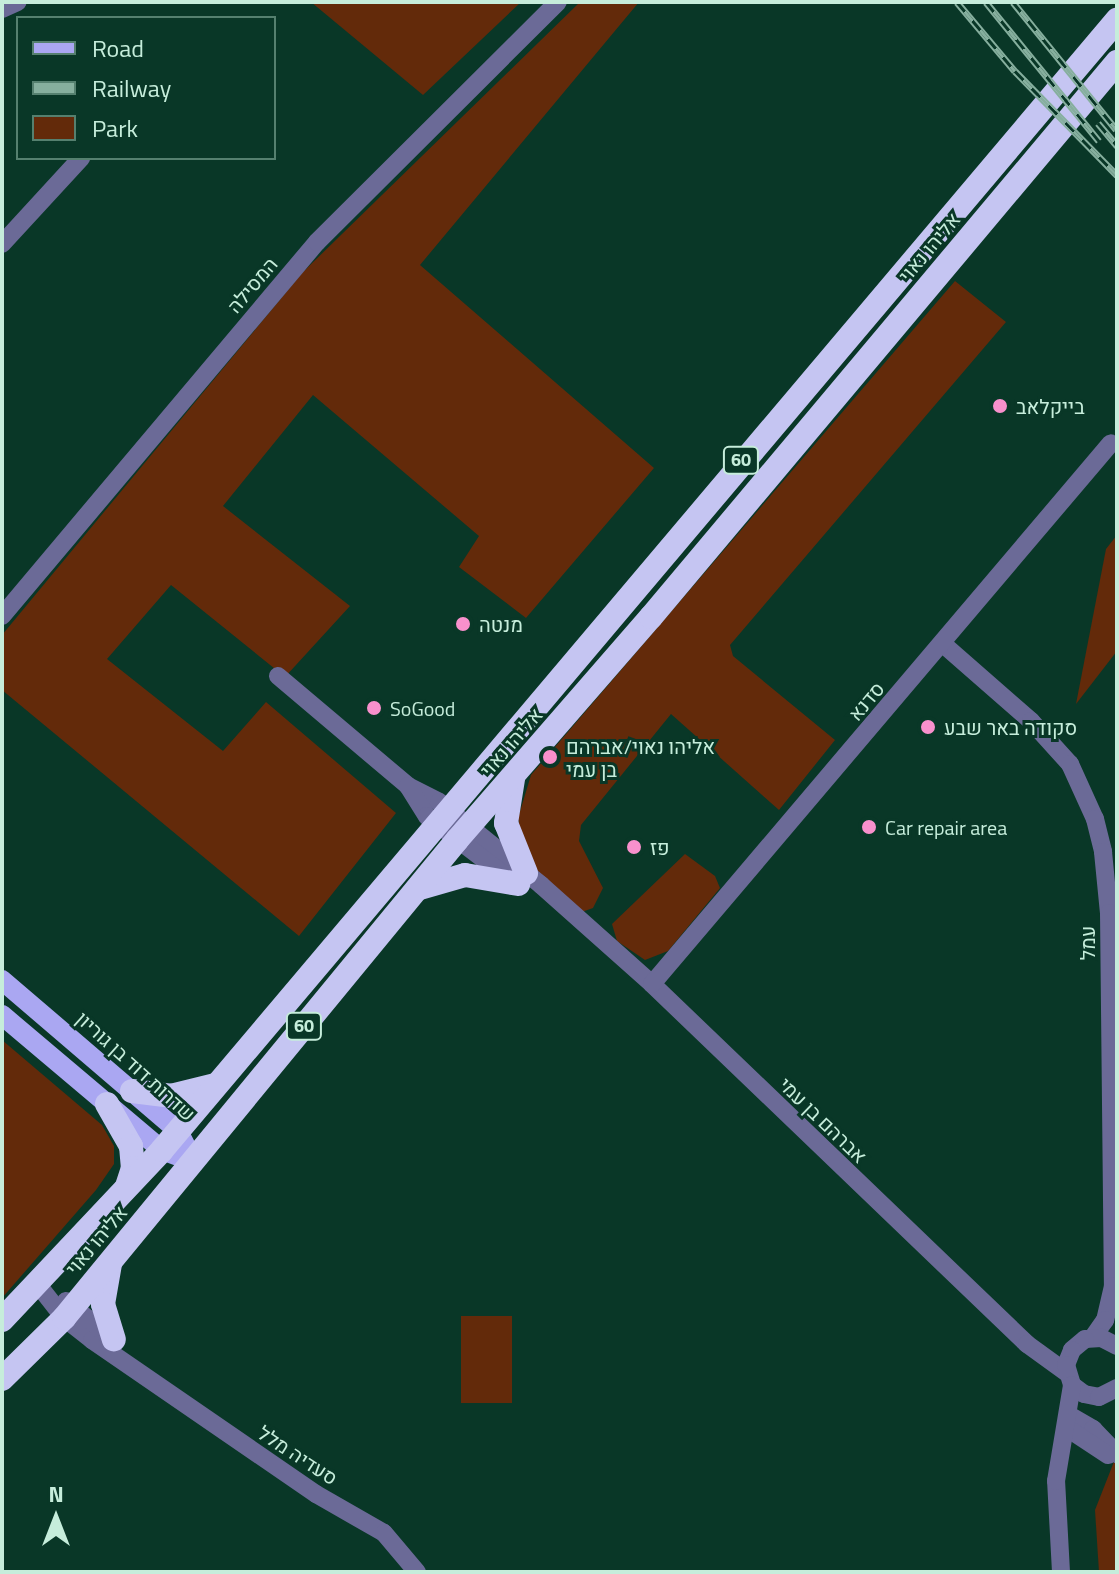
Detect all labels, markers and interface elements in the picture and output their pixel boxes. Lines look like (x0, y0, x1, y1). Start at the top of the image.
legend (16, 16, 276, 160)
text: Road (92, 30, 144, 66)
text: Railway (92, 70, 171, 106)
text: Park (92, 110, 138, 146)
street label: אליהו נאוי (893, 207, 965, 287)
street label: המסילה (222, 252, 282, 318)
place label: בייקלאב (1016, 394, 1085, 418)
marker: בייקלאב (991, 397, 1009, 415)
road number: 60 (721, 446, 761, 474)
place label: מנטה (479, 612, 523, 636)
marker: מנטה (454, 615, 472, 633)
street label: סדנא (843, 677, 889, 725)
place label: SoGood (390, 696, 455, 720)
marker: SoGood (365, 699, 383, 717)
street label: אליהו נאוי (475, 703, 547, 781)
place label: סקודה באר שבע (944, 715, 1077, 739)
marker: סקודה באר שבע (919, 718, 937, 736)
place label: אליהו נאוי/אברהם בן עמי (566, 734, 715, 781)
marker: אליהו נאוי/אברהם בן עמי (541, 748, 559, 766)
place label: Car repair area (885, 815, 1007, 839)
marker: Car repair area (860, 818, 878, 836)
place label: פז (650, 835, 670, 859)
marker: פז (625, 838, 643, 856)
street label: עמל (1075, 926, 1099, 960)
street label: שדרות דוד בן גוריון (72, 1006, 200, 1126)
road number: 60 (284, 1012, 324, 1040)
street label: אברהם בן עמי (774, 1072, 872, 1168)
street label: אליהו נאוי (60, 1200, 132, 1280)
street label: סעדיה מלל (254, 1420, 342, 1490)
text: N (48, 1477, 64, 1511)
north arrow (16, 1478, 96, 1558)

